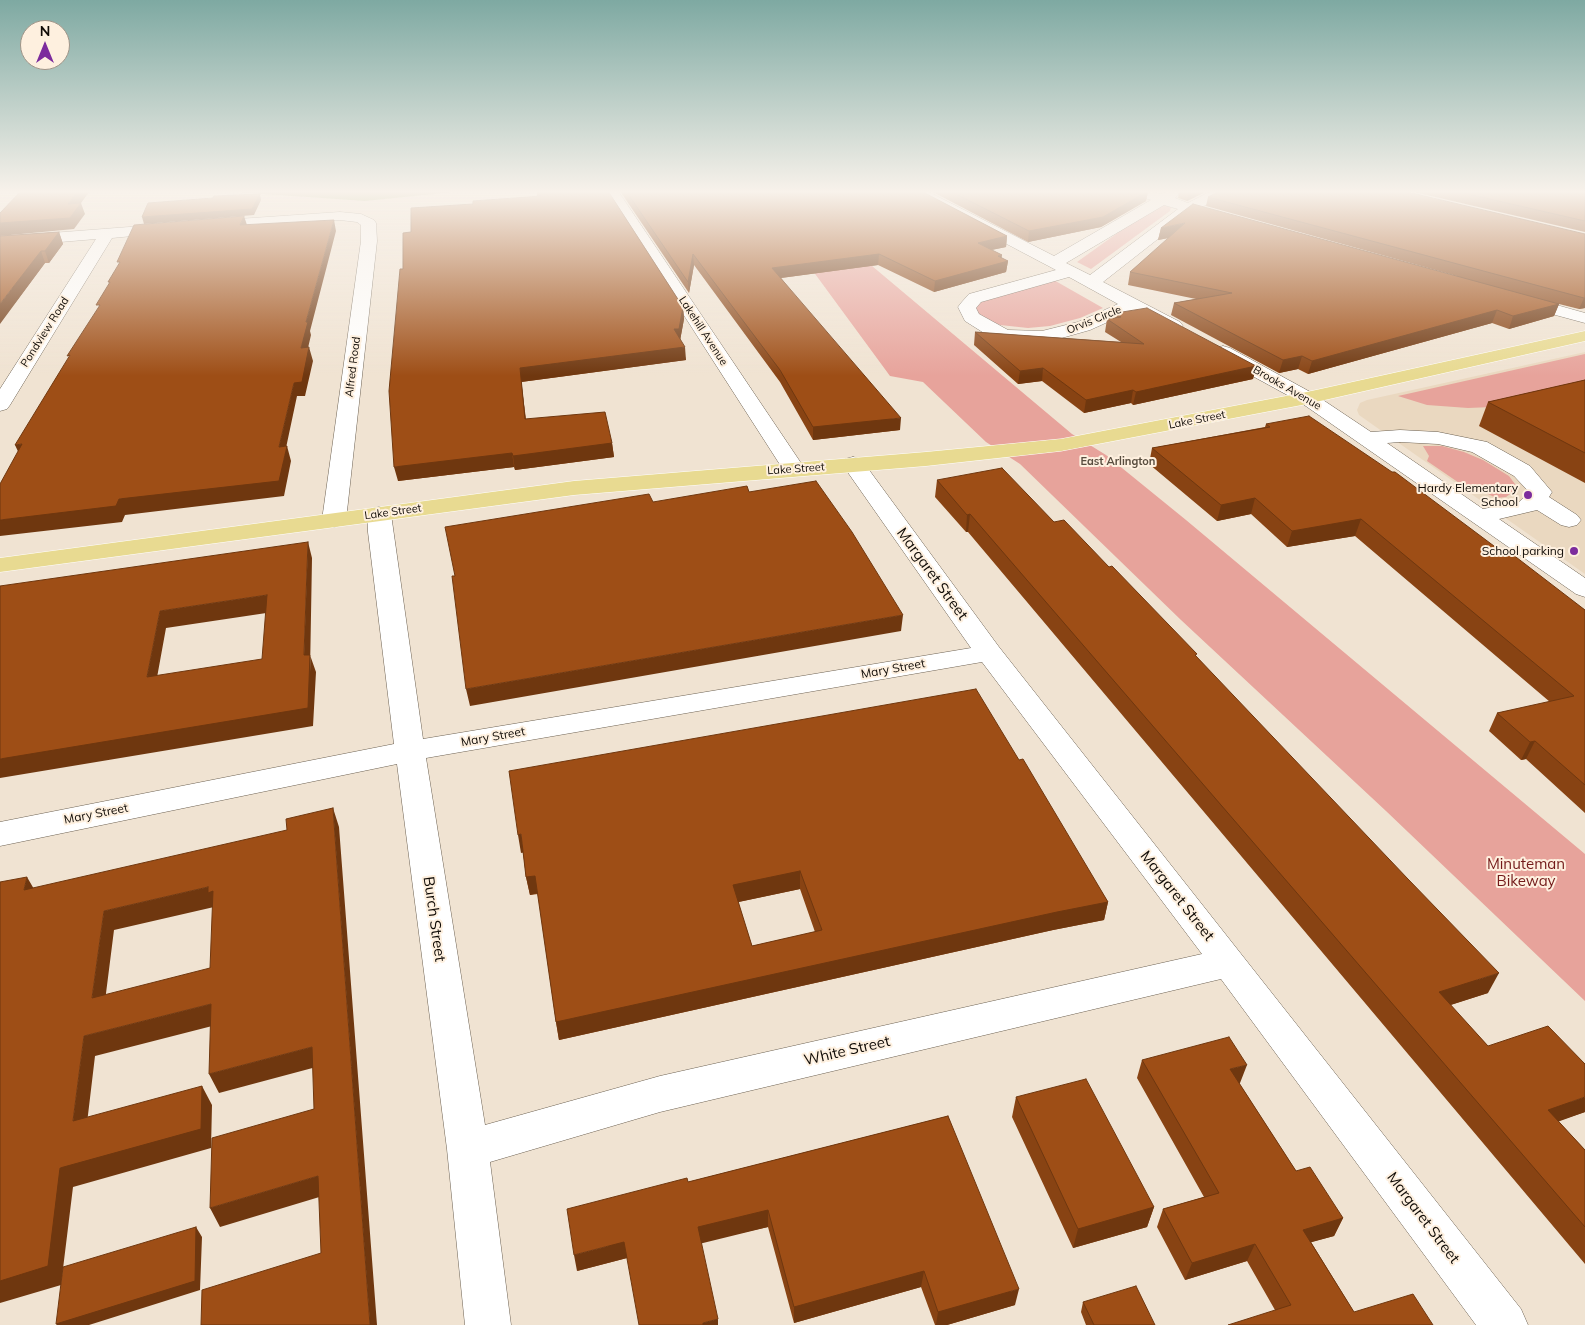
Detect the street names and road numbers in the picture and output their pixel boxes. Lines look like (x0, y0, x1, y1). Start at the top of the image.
street label: Lakehill Avenue (676, 294, 730, 368)
street label: Pondview Road (18, 295, 72, 369)
street label: Orvis Circle (1065, 303, 1123, 337)
street label: Alfred Road (343, 336, 363, 398)
street label: Brooks Avenue (1251, 363, 1323, 413)
street label: Lake Street (1168, 408, 1226, 432)
street label: Lake Street (767, 460, 825, 478)
street label: Lake Street (364, 501, 422, 523)
street label: Margaret Street (893, 524, 971, 624)
street label: Mary Street (860, 656, 926, 682)
street label: Mary Street (460, 724, 526, 750)
street label: Mary Street (63, 801, 129, 827)
street label: Margaret Street (1136, 847, 1218, 945)
street label: Burch Street (419, 875, 449, 963)
street label: White Street (802, 1032, 892, 1070)
street label: Margaret Street (1383, 1169, 1463, 1267)

